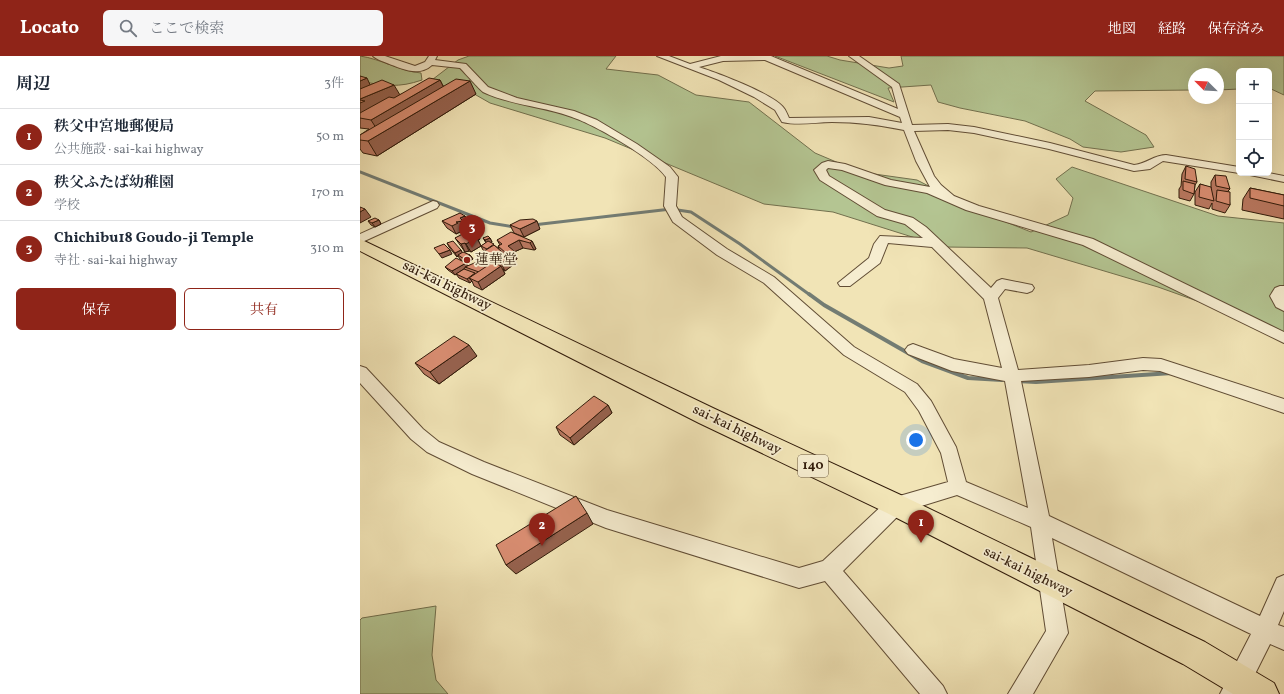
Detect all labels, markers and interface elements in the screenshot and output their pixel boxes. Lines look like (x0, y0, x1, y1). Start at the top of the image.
search box (103, 10, 383, 46)
text: Locato (20, 15, 79, 41)
icon: search (117, 17, 139, 39)
text: ここで検索 (149, 19, 224, 40)
text: 地図 (1108, 20, 1136, 39)
text: 経路 (1158, 20, 1186, 39)
text: 保存済み (1208, 20, 1264, 39)
north arrow (1188, 68, 1224, 104)
map controls (1236, 68, 1272, 176)
button: + (1236, 68, 1272, 104)
text: 周辺 (16, 73, 50, 96)
text: 3件 (324, 75, 344, 93)
button: − (1236, 104, 1272, 140)
text: 秩父中宮地郵便局 (54, 117, 174, 138)
text: 1 (26, 128, 32, 146)
text: 50 m (316, 128, 344, 146)
button: locate (1236, 140, 1272, 176)
text: 公共施設 · sai-kai highway (54, 141, 204, 159)
text: 秩父ふたば幼稚園 (54, 173, 174, 194)
text: 2 (26, 184, 32, 202)
text: 170 m (311, 184, 344, 202)
text: 学校 (54, 197, 80, 215)
pin: 3 (459, 215, 485, 248)
text: Chichibu18 Goudo-ji Temple (54, 228, 254, 249)
text: 3 (26, 240, 32, 258)
text: 310 m (310, 240, 344, 258)
place label: 蓮華堂 (475, 251, 517, 270)
text: 寺社 · sai-kai highway (54, 252, 178, 270)
marker: 蓮華堂 (462, 255, 472, 265)
street label: sai-kai highway (399, 256, 495, 316)
button: 保存 (16, 288, 176, 330)
button: 共有 (184, 288, 344, 330)
street label: sai-kai highway (689, 400, 785, 460)
your location (906, 430, 926, 450)
road number: 140 (798, 455, 828, 477)
pin: 1 (908, 510, 934, 543)
pin: 2 (529, 513, 555, 546)
street label: sai-kai highway (980, 542, 1076, 602)

